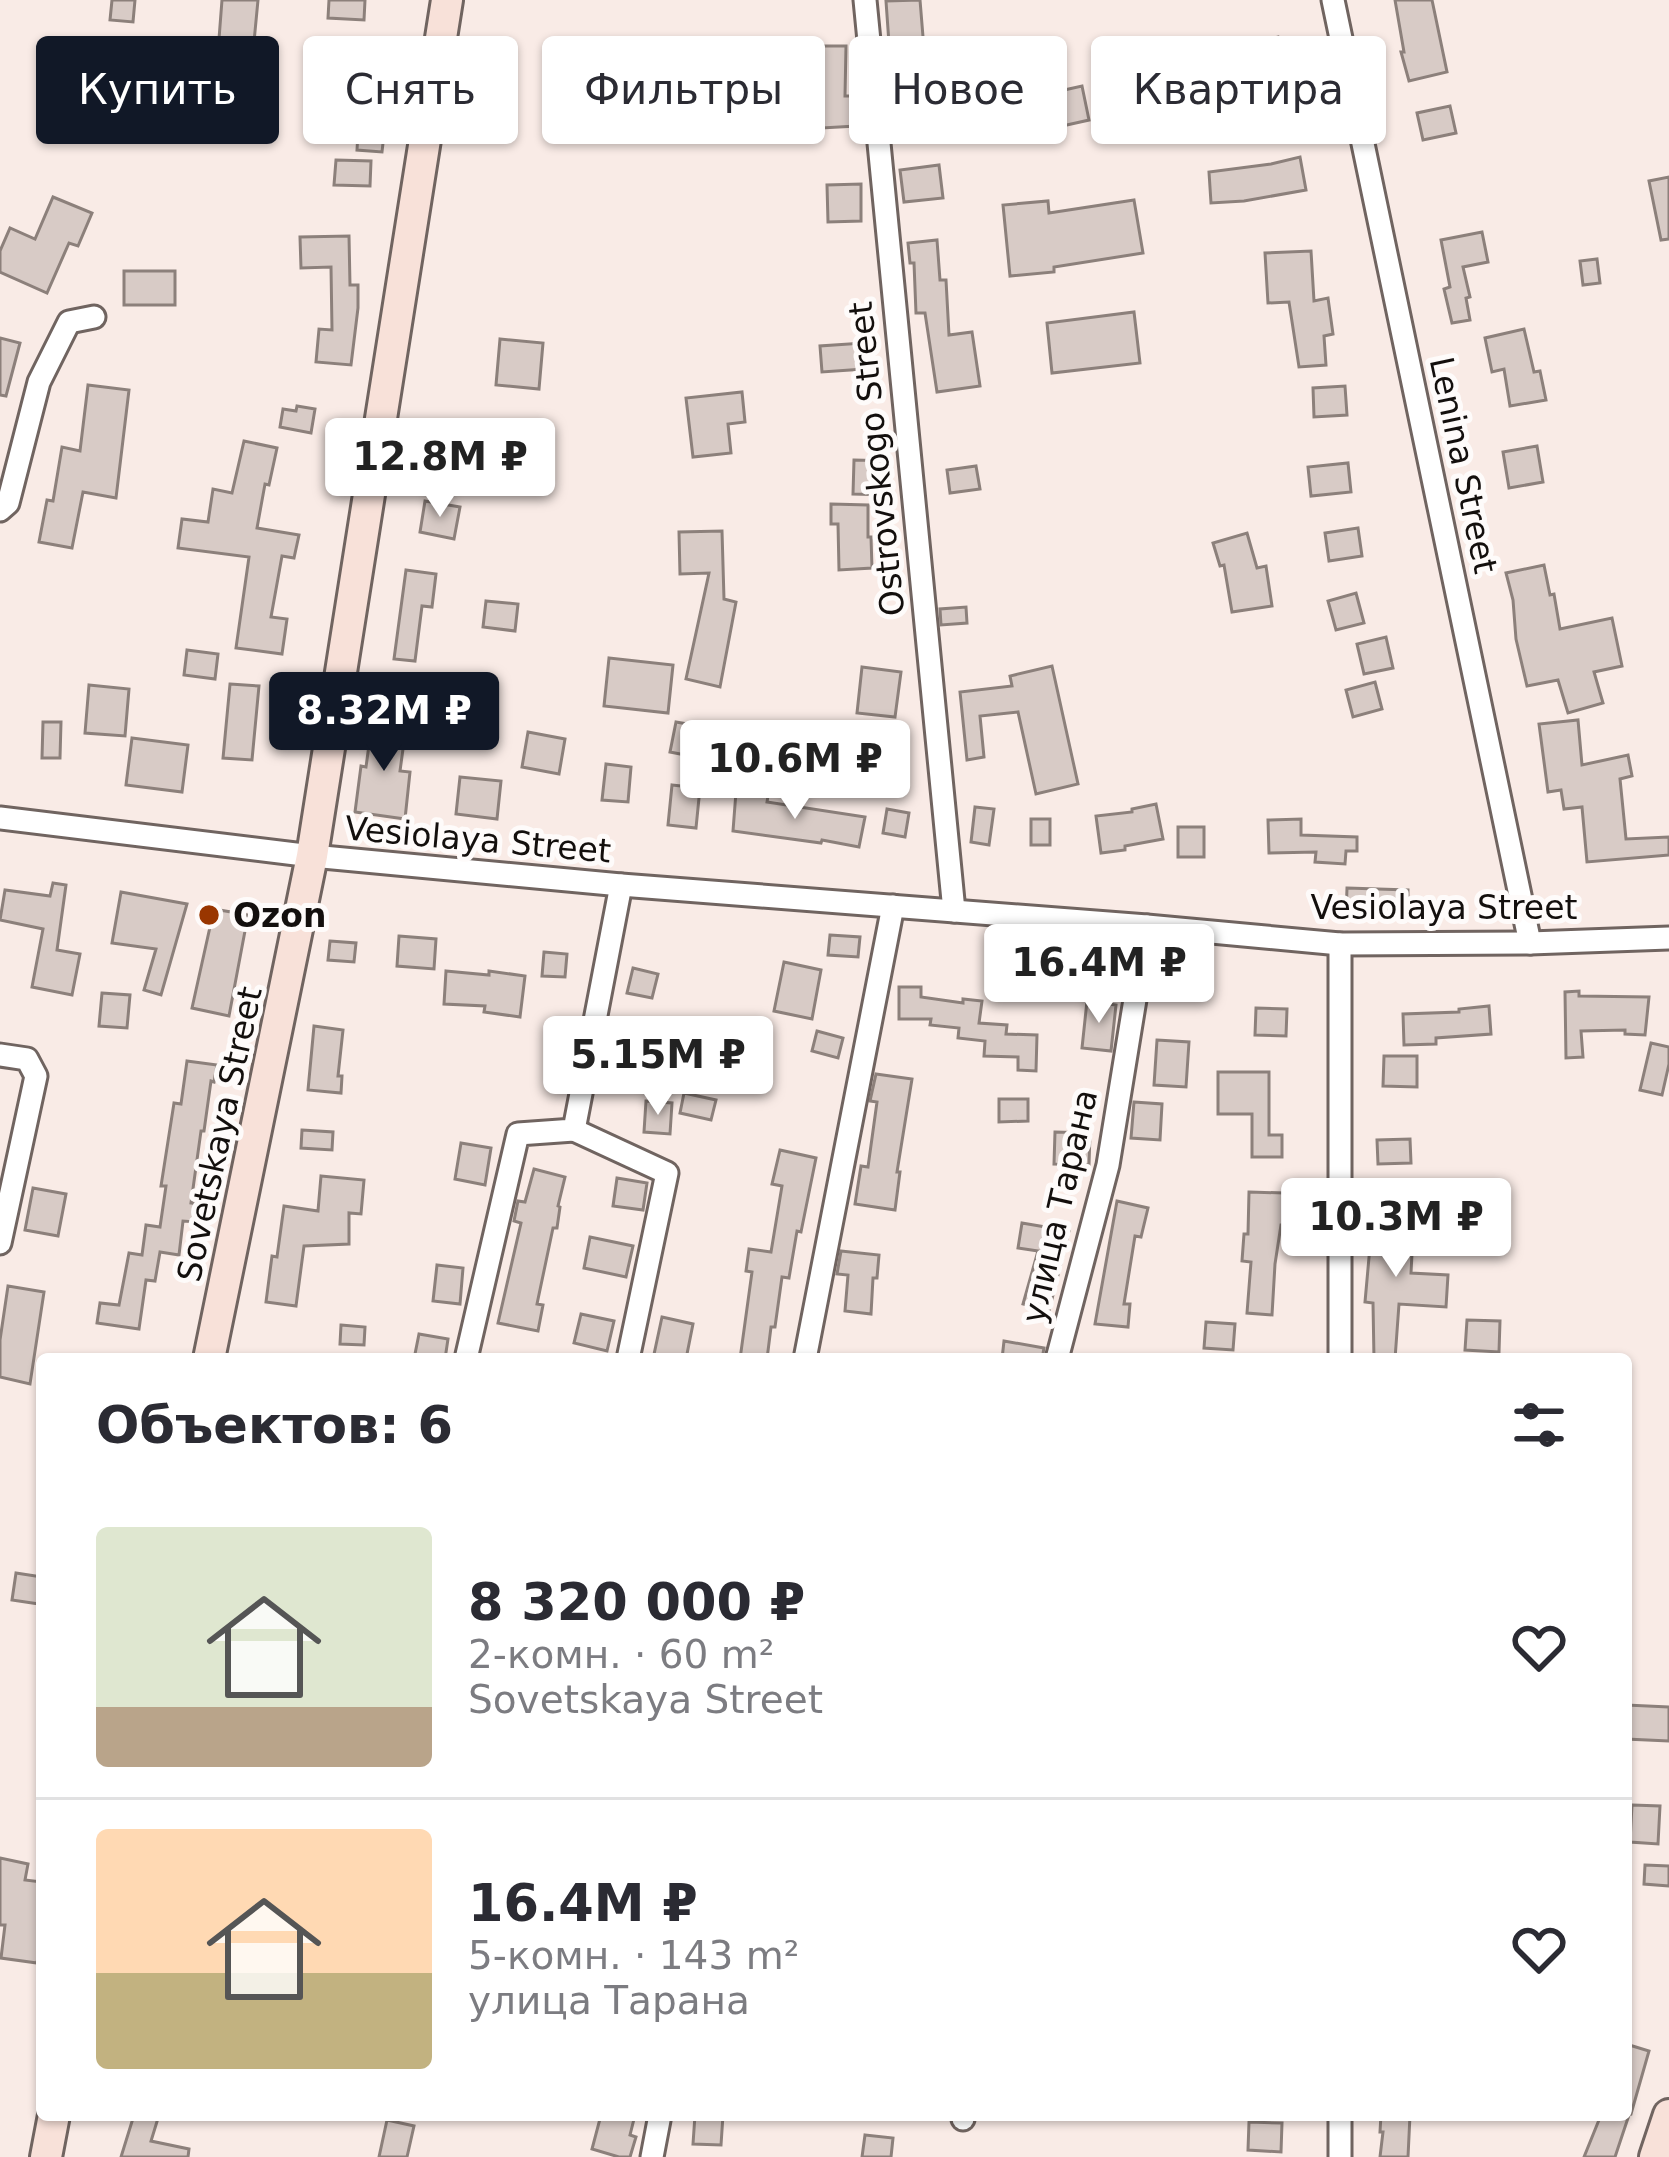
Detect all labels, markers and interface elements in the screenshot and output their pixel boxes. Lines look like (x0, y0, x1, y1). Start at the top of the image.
chip: Купить (36, 36, 279, 144)
chip: Снять (303, 36, 518, 144)
chip: Фильтры (542, 36, 825, 144)
chip: Новое (849, 36, 1067, 144)
chip: Квартира (1091, 36, 1386, 144)
street label: Ostrovskogo Street (841, 300, 912, 618)
street label: Lenina Street (1422, 353, 1505, 577)
pin: 12.8M ₽ (329, 418, 551, 520)
text: 12.8M ₽ (352, 434, 528, 479)
pin: 8.32M ₽ (273, 672, 495, 774)
text: 8.32M ₽ (296, 688, 472, 733)
pin: 10.6M ₽ (684, 720, 906, 822)
text: 10.6M ₽ (707, 736, 883, 781)
street label: Vesiolaya Street (343, 808, 613, 871)
street label: Vesiolaya Street (1311, 888, 1577, 927)
place label: Ozon (233, 896, 326, 935)
marker: Ozon (196, 902, 222, 928)
pin: 16.4M ₽ (988, 924, 1210, 1026)
text: 16.4M ₽ (1011, 940, 1187, 985)
street label: Sovetskaya Street (169, 983, 270, 1285)
pin: 5.15M ₽ (547, 1016, 769, 1118)
text: 5.15M ₽ (570, 1032, 746, 1077)
street label: улица Тарана (1014, 1085, 1105, 1327)
pin: 10.3M ₽ (1285, 1178, 1507, 1280)
text: 10.3M ₽ (1308, 1194, 1484, 1239)
icon: filters (1506, 1392, 1572, 1458)
text: Объектов: 6 (96, 1396, 453, 1455)
text: 8 320 000 ₽ (468, 1573, 805, 1632)
icon: home (192, 1575, 336, 1719)
icon: heart (1506, 1614, 1572, 1680)
text: 2-комн. · 60 m² (468, 1632, 774, 1677)
text: Sovetskaya Street (468, 1677, 823, 1722)
text: 16.4M ₽ (468, 1874, 698, 1933)
icon: home (192, 1877, 336, 2021)
icon: heart (1506, 1916, 1572, 1982)
text: 5-комн. · 143 m² (468, 1933, 799, 1978)
text: улица Тарана (468, 1978, 750, 2023)

